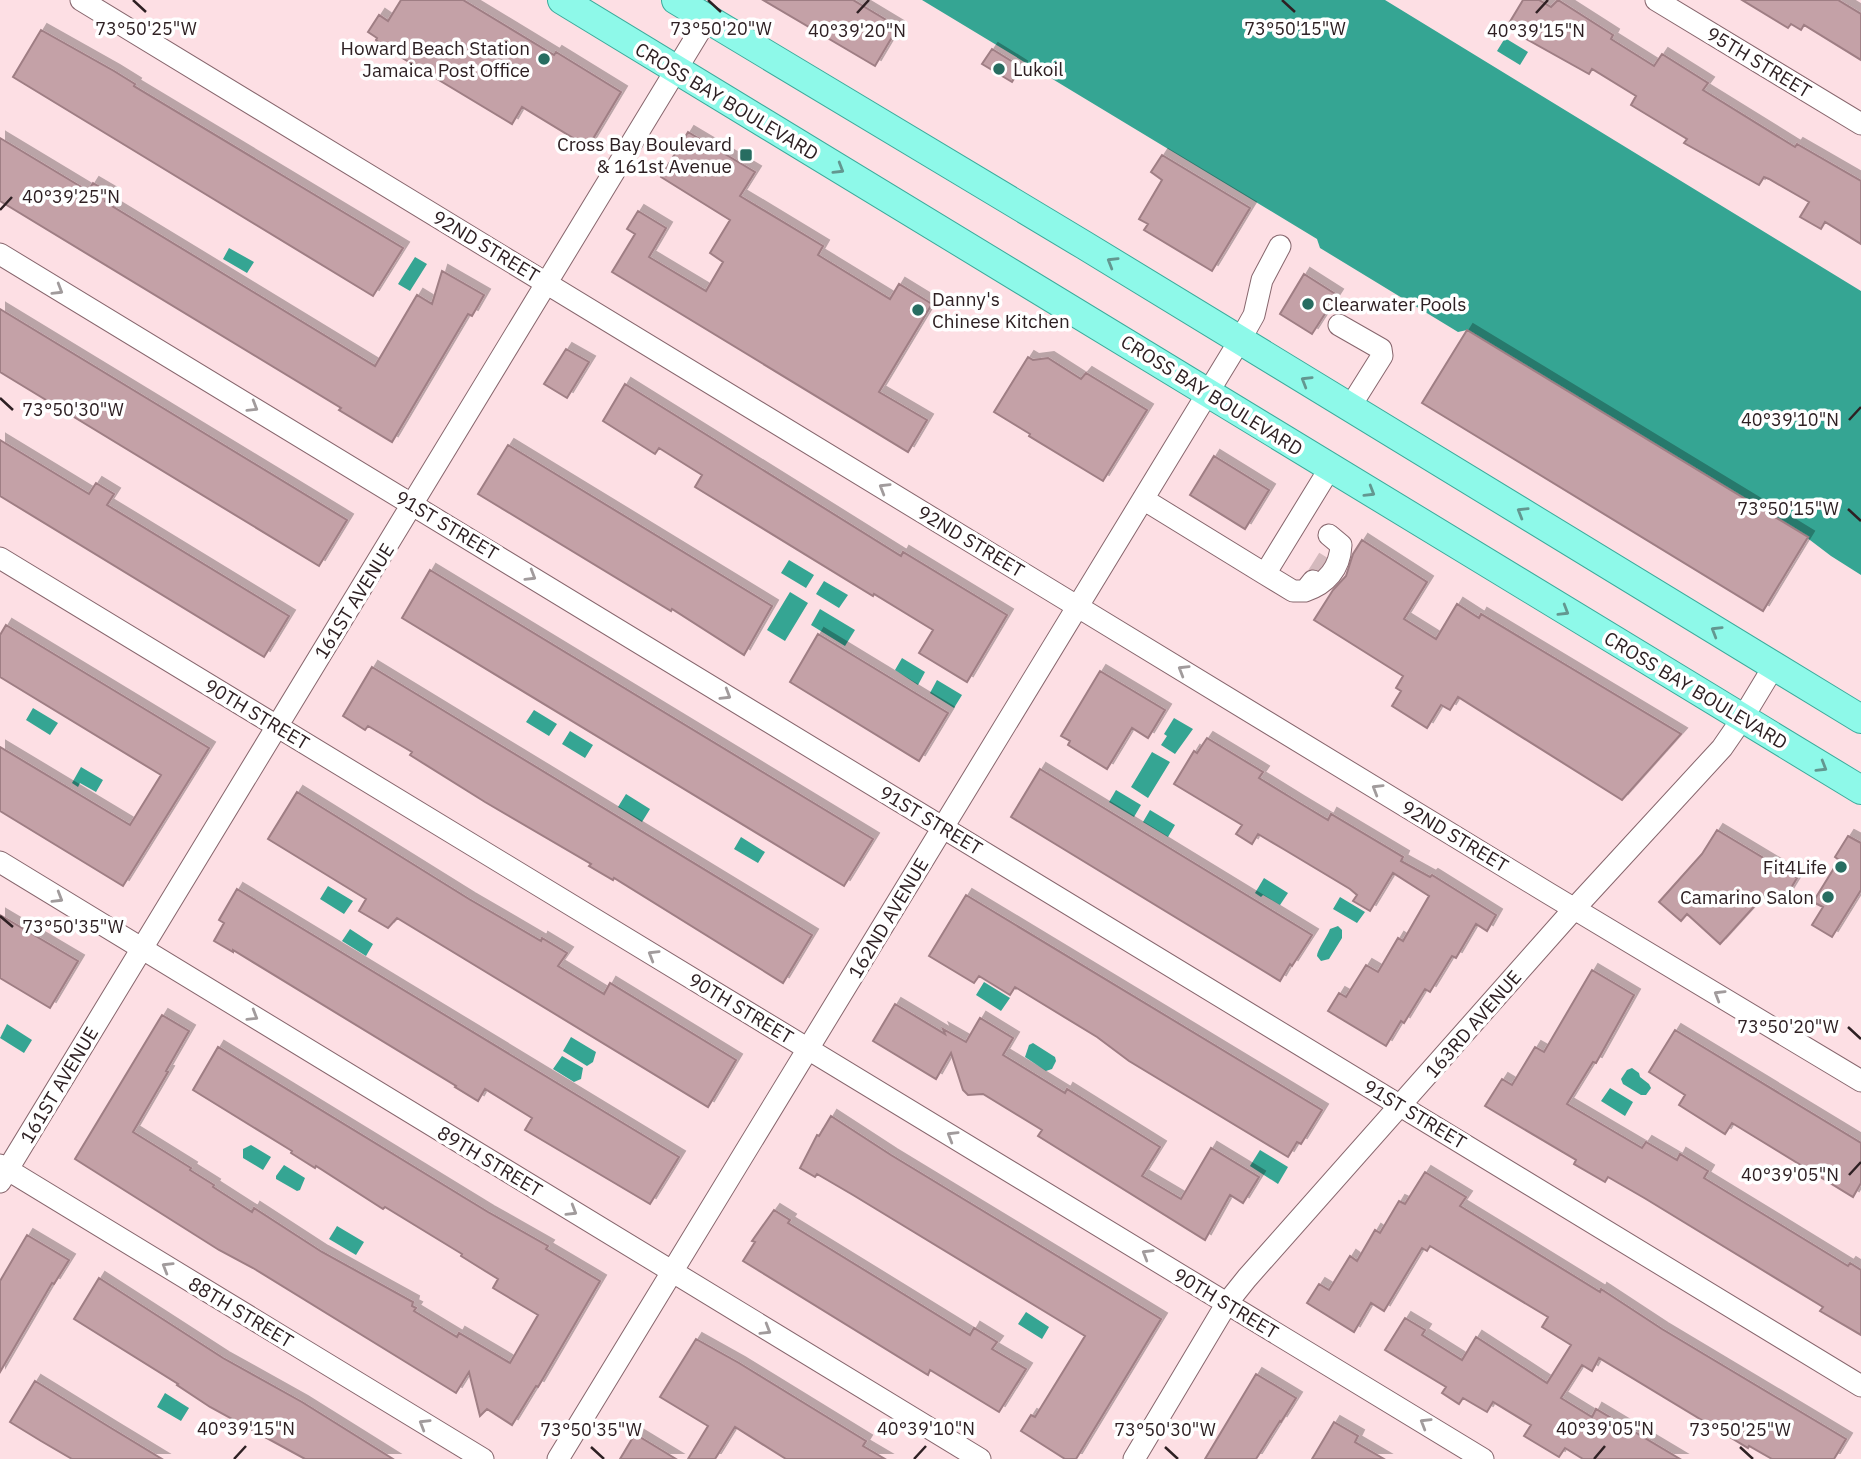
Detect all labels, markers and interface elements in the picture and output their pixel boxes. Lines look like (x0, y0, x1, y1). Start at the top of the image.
text: 73°50'25"W (95, 17, 197, 40)
text: 73°50'20"W (670, 17, 772, 40)
text: 73°50'15"W (1244, 17, 1346, 40)
text: 40°39'20"N (808, 19, 906, 42)
text: 40°39'15"N (1487, 19, 1585, 42)
street label: 95TH STREET (1702, 21, 1816, 103)
place label: Howard Beach Station Jamaica Post Office (341, 36, 530, 82)
street label: CROSS BAY BOULEVARD (631, 37, 823, 165)
marker: Howard Beach Station Jamaica Post Office (536, 51, 552, 67)
place label: Lukoil (1013, 57, 1063, 81)
marker: Lukoil (991, 61, 1007, 77)
place label: Cross Bay Boulevard & 161st Avenue (557, 132, 732, 178)
marker: Cross Bay Boulevard & 161st Avenue (738, 147, 754, 163)
one-way arrow (831, 160, 844, 173)
text: 40°39'25"N (22, 185, 120, 208)
street label: 92ND STREET (428, 205, 544, 287)
one-way arrow (1107, 258, 1120, 271)
one-way arrow (51, 281, 64, 294)
place label: Danny's Chinese Kitchen (932, 287, 1070, 333)
place label: Clearwater Pools (1322, 292, 1467, 316)
marker: Clearwater Pools (1300, 296, 1316, 312)
marker: Danny's Chinese Kitchen (910, 302, 926, 318)
street label: CROSS BAY BOULEVARD (1117, 329, 1307, 461)
one-way arrow (1301, 376, 1314, 389)
text: 73°50'30"W (22, 398, 124, 421)
one-way arrow (245, 399, 258, 412)
text: 40°39'10"N (1741, 408, 1839, 431)
one-way arrow (879, 484, 892, 497)
one-way arrow (1363, 484, 1376, 497)
street label: 91ST STREET (391, 485, 503, 565)
text: 73°50'15"W (1737, 497, 1839, 520)
street label: 92ND STREET (913, 500, 1029, 582)
one-way arrow (1516, 507, 1529, 520)
street label: 161ST AVENUE (309, 539, 399, 663)
one-way arrow (524, 568, 537, 581)
one-way arrow (1557, 602, 1570, 615)
street label: CROSS BAY BOULEVARD (1600, 626, 1792, 754)
one-way arrow (1710, 626, 1723, 639)
one-way arrow (1177, 666, 1190, 679)
street label: 90TH STREET (200, 673, 314, 755)
one-way arrow (718, 686, 731, 699)
one-way arrow (1815, 758, 1828, 771)
street label: 91ST STREET (875, 780, 987, 860)
one-way arrow (1372, 784, 1385, 797)
street label: 92ND STREET (1397, 795, 1513, 877)
street label: 162ND AVENUE (843, 853, 933, 983)
place label: Fit4Life (1763, 855, 1827, 879)
marker: Fit4Life (1833, 859, 1849, 875)
place label: Camarino Salon (1680, 885, 1814, 909)
one-way arrow (51, 889, 64, 902)
marker: Camarino Salon (1820, 889, 1836, 905)
text: 73°50'35"W (22, 915, 124, 938)
one-way arrow (647, 950, 660, 963)
street label: 163RD AVENUE (1420, 965, 1526, 1083)
street label: 90TH STREET (684, 967, 798, 1049)
one-way arrow (1713, 990, 1726, 1003)
one-way arrow (245, 1008, 258, 1021)
text: 73°50'20"W (1737, 1015, 1839, 1038)
street label: 161ST AVENUE (15, 1022, 103, 1148)
street label: 91ST STREET (1359, 1074, 1471, 1154)
street label: 89TH STREET (433, 1120, 547, 1202)
one-way arrow (947, 1132, 960, 1145)
text: 40°39'05"N (1741, 1163, 1839, 1186)
one-way arrow (565, 1203, 578, 1216)
one-way arrow (1141, 1250, 1154, 1263)
one-way arrow (162, 1262, 175, 1275)
street label: 90TH STREET (1169, 1262, 1283, 1344)
street label: 88TH STREET (184, 1271, 298, 1353)
one-way arrow (759, 1321, 772, 1334)
text: 40°39'15"N (197, 1417, 295, 1440)
text: 40°39'10"N (877, 1417, 975, 1440)
text: 40°39'05"N (1556, 1417, 1654, 1440)
text: 73°50'35"W (540, 1418, 642, 1441)
text: 73°50'30"W (1114, 1418, 1216, 1441)
text: 73°50'25"W (1689, 1418, 1791, 1441)
one-way arrow (419, 1419, 432, 1432)
one-way arrow (1419, 1419, 1432, 1432)

